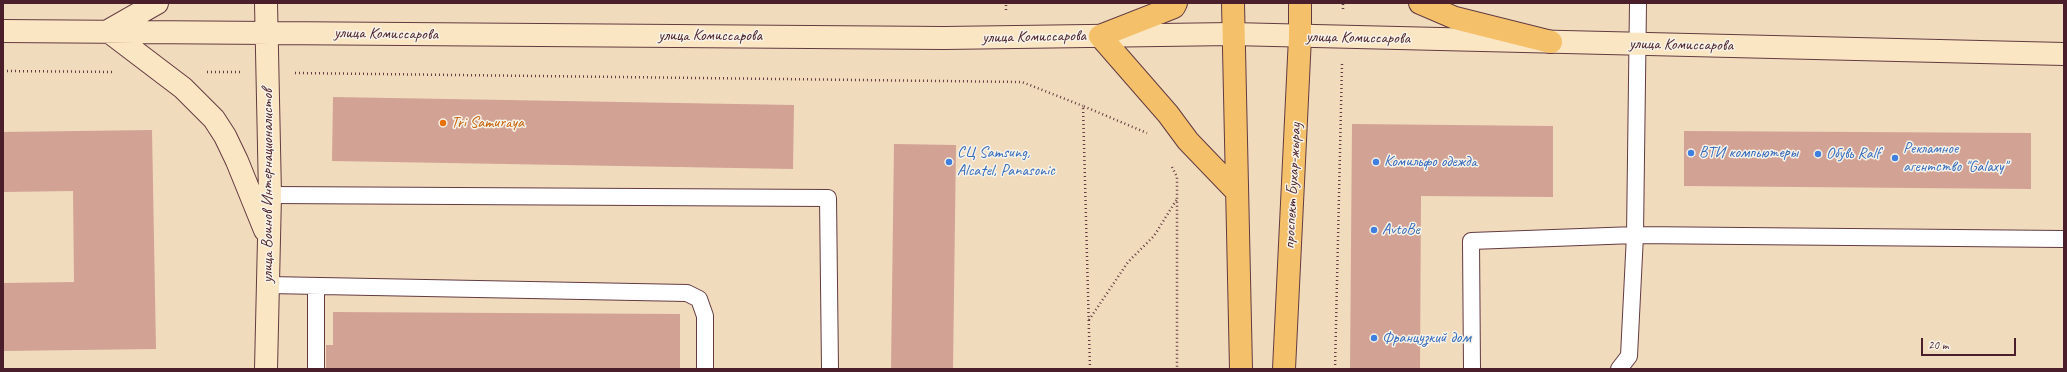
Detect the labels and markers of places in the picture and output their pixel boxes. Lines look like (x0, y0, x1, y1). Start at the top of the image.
place label: Tri Samuraya (451, 113, 524, 133)
marker: Tri Samuraya (438, 118, 448, 128)
place label: Рекламное агентство "Galaxy" (1903, 139, 2007, 177)
place label: СЦ Samsung, Alcatel, Panasonic (957, 143, 1055, 181)
place label: ВТИ компьютеры (1699, 143, 1798, 163)
place label: Обувь Ralf (1826, 144, 1880, 164)
marker: ВТИ компьютеры (1686, 148, 1696, 158)
marker: Обувь Ralf (1813, 149, 1823, 159)
place label: Комильфо одежда (1384, 152, 1477, 172)
marker: Рекламное агентство "Galaxy" (1890, 153, 1900, 163)
marker: СЦ Samsung, Alcatel, Panasonic (944, 157, 954, 167)
marker: Комильфо одежда (1371, 157, 1381, 167)
place label: AvtoBe (1382, 220, 1420, 240)
marker: AvtoBe (1369, 225, 1379, 235)
place label: Французкий дом (1382, 328, 1471, 348)
marker: Французкий дом (1369, 333, 1379, 343)

